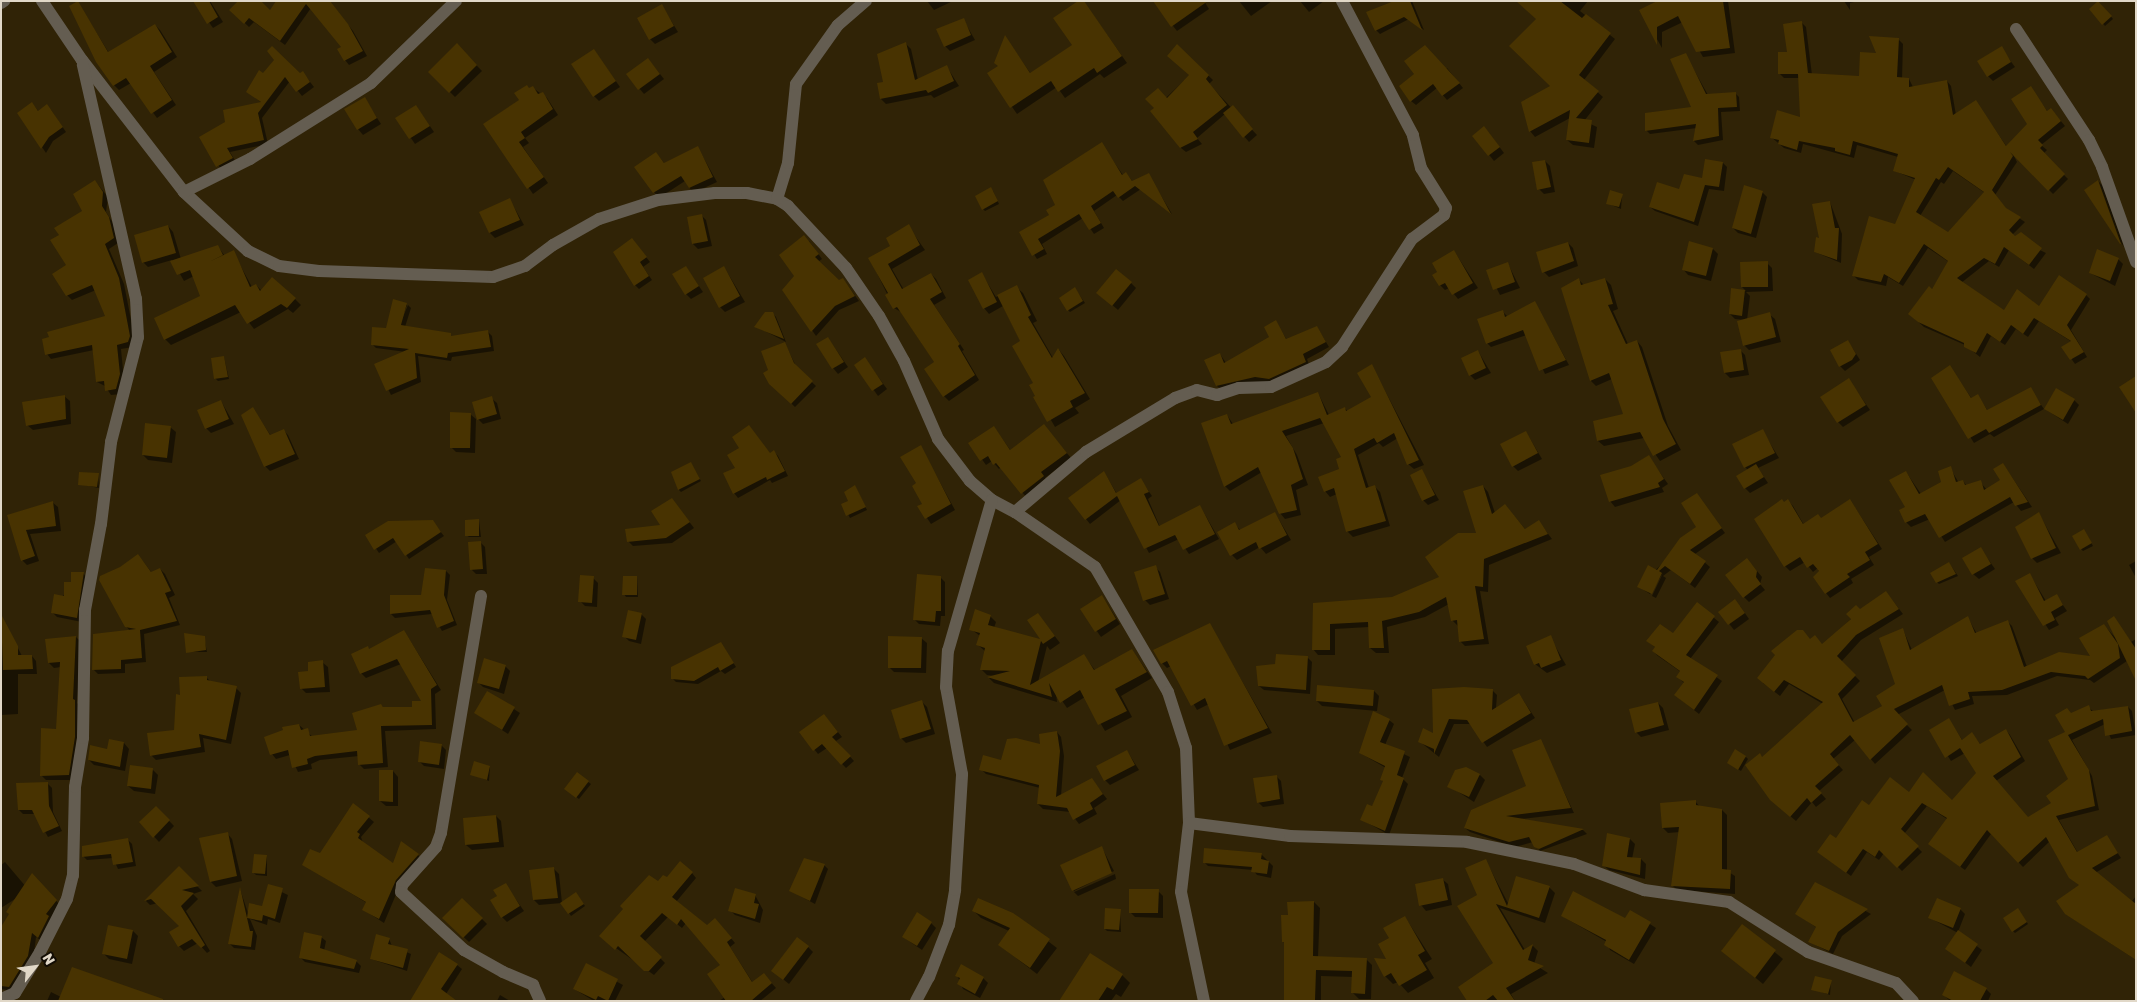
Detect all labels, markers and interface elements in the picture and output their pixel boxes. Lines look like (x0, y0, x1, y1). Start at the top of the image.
north arrow (10, 942, 60, 992)
text: N (39, 951, 58, 968)

